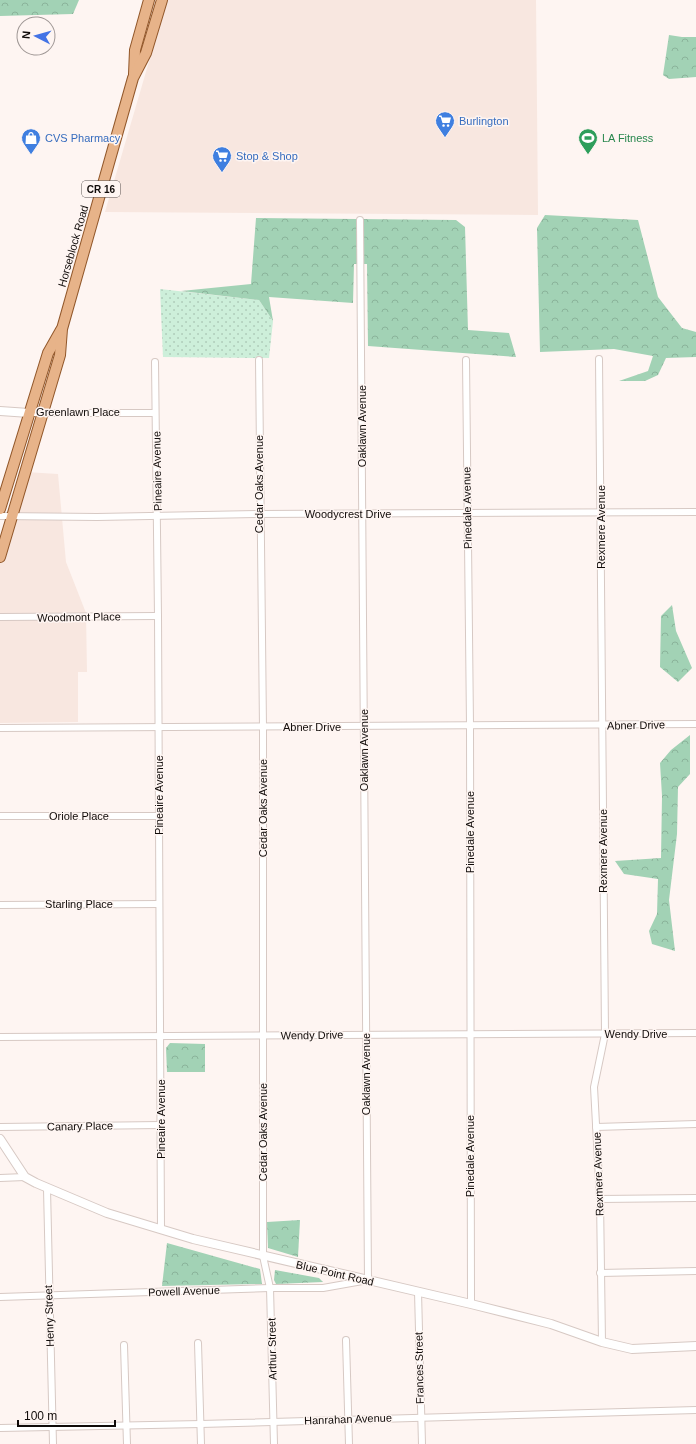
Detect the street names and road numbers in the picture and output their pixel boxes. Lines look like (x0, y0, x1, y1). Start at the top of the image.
road number: CR 16 (82, 181, 120, 197)
street label: Horseblock Road (56, 204, 90, 288)
street label: Oaklawn Avenue (356, 385, 368, 467)
street label: Greenlawn Place (36, 406, 120, 418)
street label: Pineaire Avenue (150, 431, 164, 511)
street label: Cedar Oaks Avenue (253, 435, 265, 533)
street label: Pinedale Avenue (460, 467, 474, 549)
street label: Rexmere Avenue (595, 485, 607, 569)
street label: Woodycrest Drive (305, 508, 391, 520)
street label: Woodmont Place (37, 610, 121, 624)
street label: Oaklawn Avenue (358, 709, 370, 791)
street label: Abner Drive (607, 718, 665, 732)
street label: Abner Drive (283, 721, 341, 733)
street label: Pineaire Avenue (153, 755, 165, 835)
street label: Cedar Oaks Avenue (257, 759, 269, 857)
street label: Pinedale Avenue (464, 791, 476, 873)
street label: Rexmere Avenue (597, 809, 609, 893)
street label: Oriole Place (49, 810, 109, 822)
street label: Starling Place (45, 898, 113, 910)
street label: Wendy Drive (281, 1028, 343, 1042)
street label: Wendy Drive (605, 1028, 667, 1040)
street label: Oaklawn Avenue (360, 1033, 372, 1115)
street label: Pineaire Avenue (155, 1079, 167, 1159)
street label: Cedar Oaks Avenue (257, 1083, 269, 1181)
street label: Pinedale Avenue (464, 1115, 476, 1197)
street label: Canary Place (47, 1119, 113, 1133)
street label: Rexmere Avenue (591, 1132, 605, 1216)
street label: Blue Point Road (295, 1258, 375, 1288)
street label: Powell Avenue (148, 1284, 220, 1298)
street label: Henry Street (42, 1285, 56, 1347)
street label: Arthur Street (265, 1318, 279, 1380)
street label: Frances Street (412, 1332, 426, 1404)
street label: Hanrahan Avenue (304, 1411, 392, 1427)

